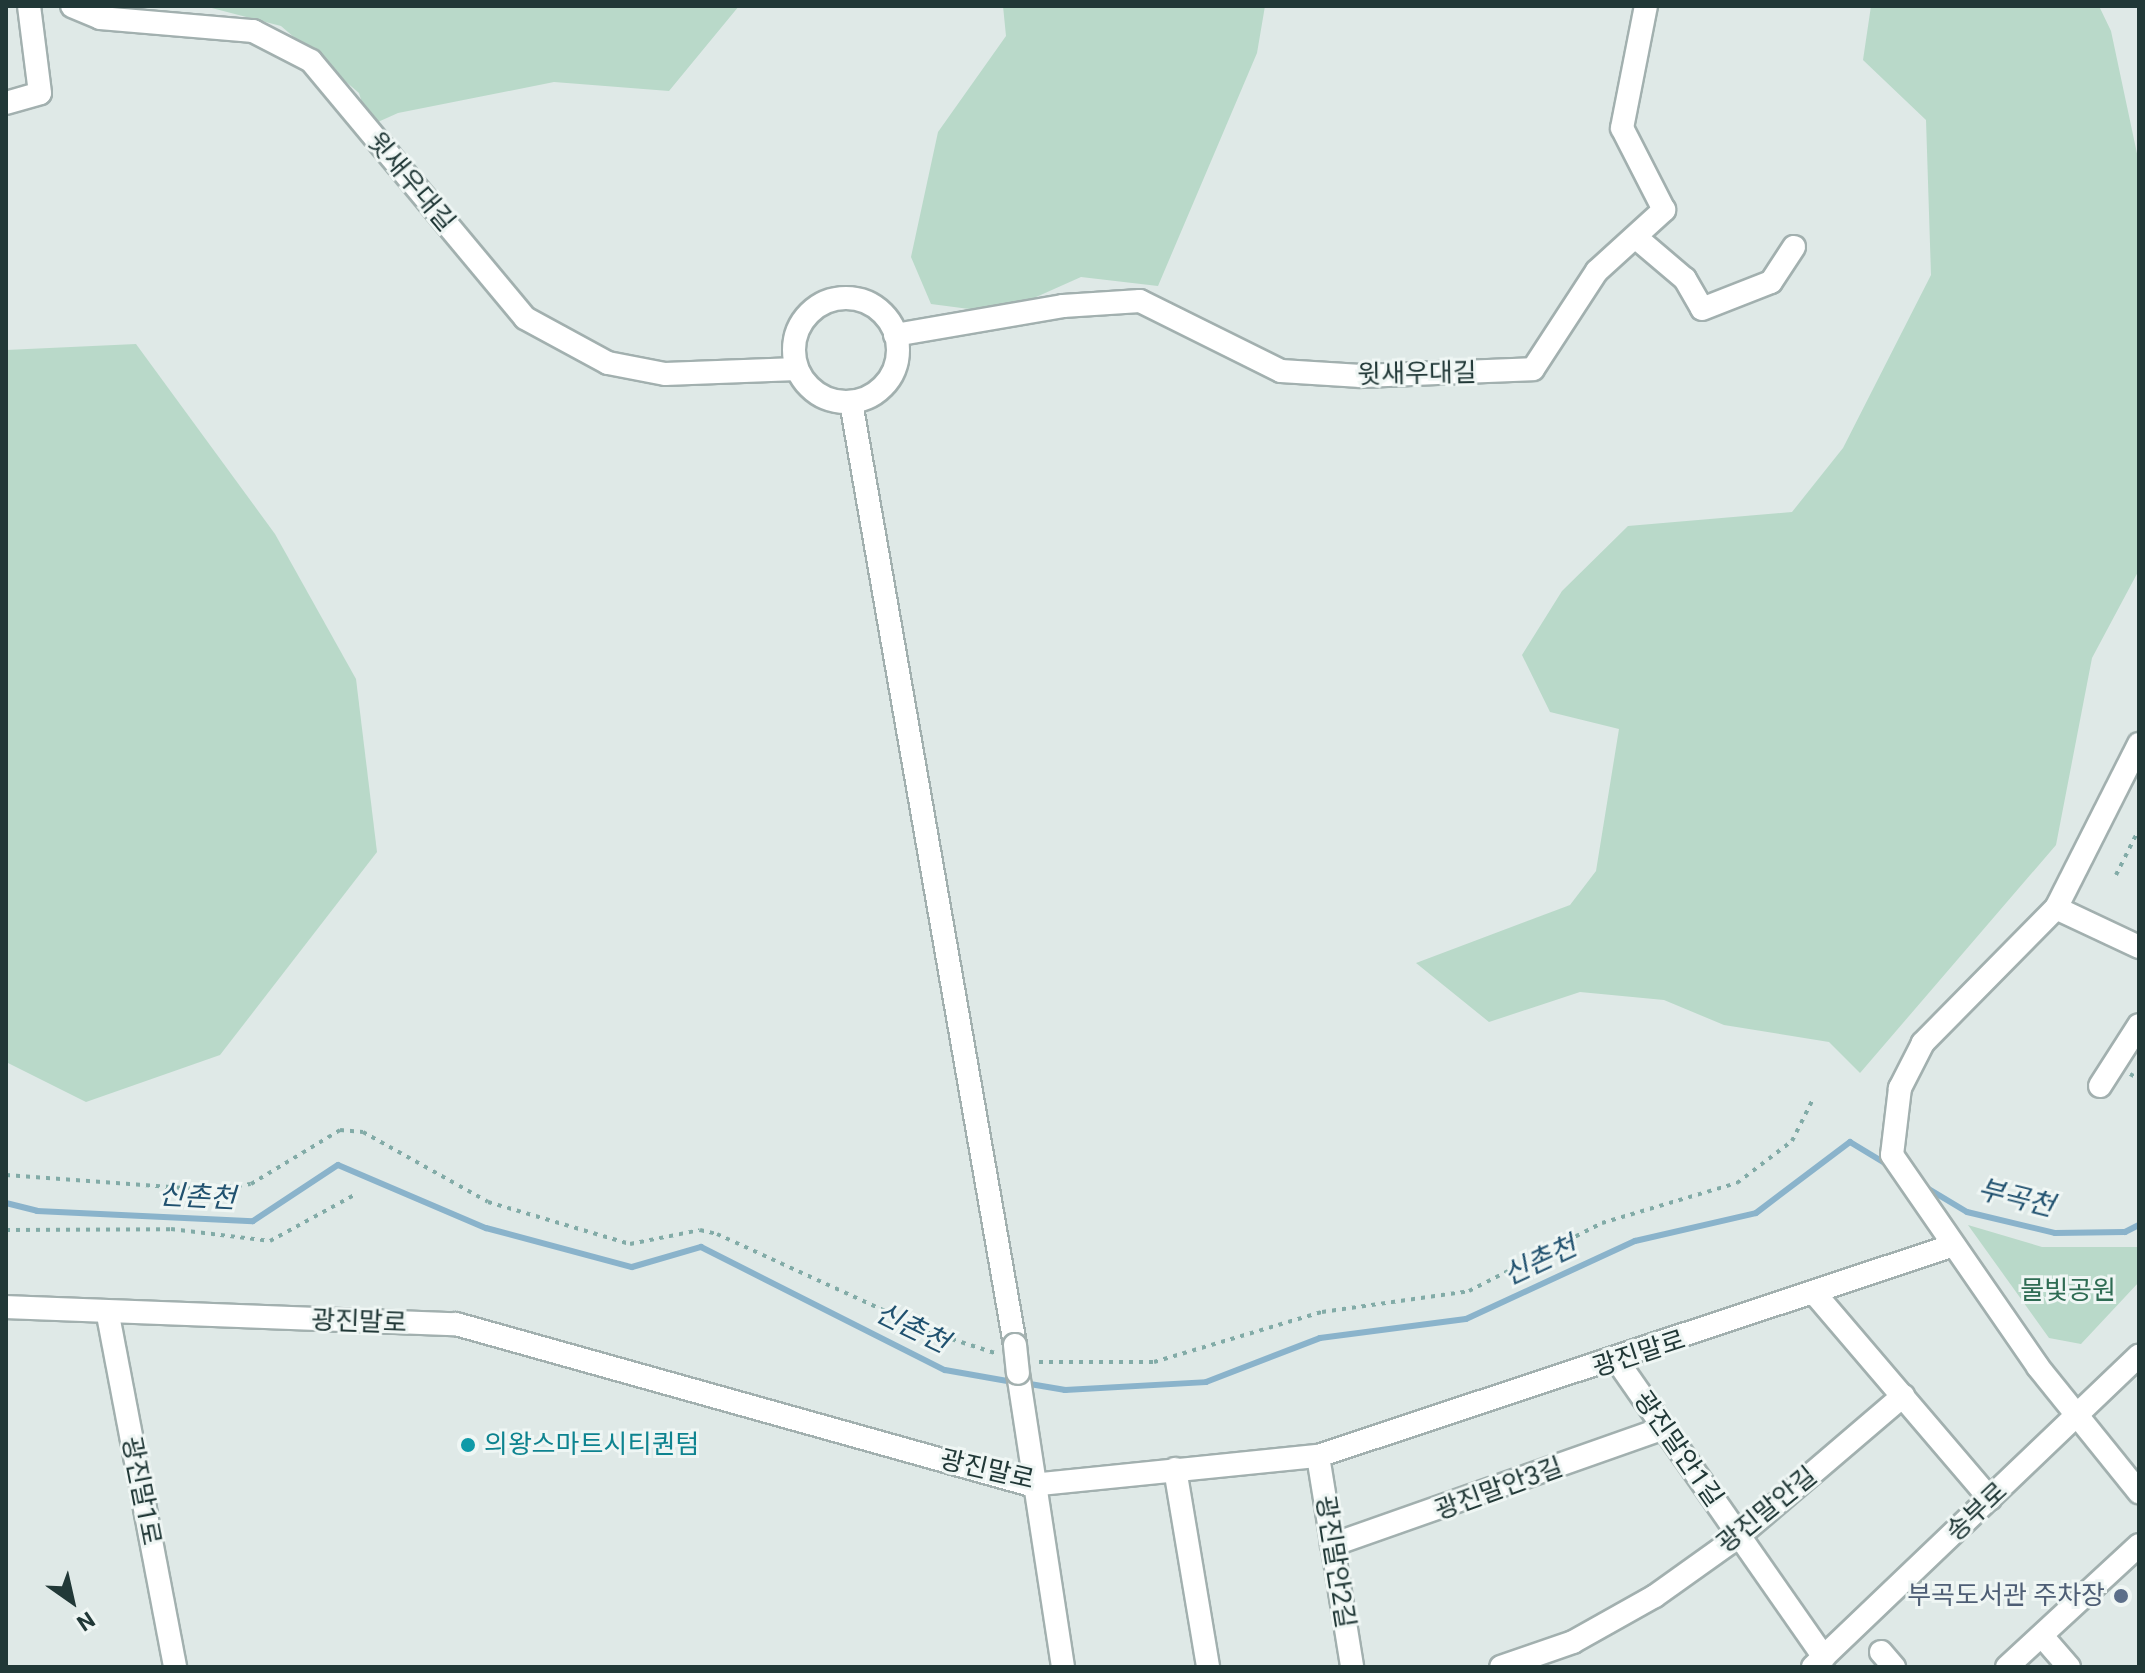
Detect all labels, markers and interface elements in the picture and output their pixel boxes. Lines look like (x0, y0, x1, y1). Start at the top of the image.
street label: 윗새우대길 (361, 126, 461, 238)
street label: 윗새우대길 (1357, 357, 1477, 391)
water label: 부곡천 (1974, 1172, 2058, 1224)
water label: 신촌천 (158, 1178, 236, 1216)
water label: 신촌천 (1498, 1229, 1582, 1293)
park label: 물빛공원 (2020, 1275, 2116, 1307)
water label: 신촌천 (870, 1296, 954, 1360)
street label: 광진말로 (311, 1305, 407, 1339)
street label: 광진말로 (1589, 1324, 1689, 1384)
street label: 광진말안1길 (1627, 1385, 1729, 1513)
place label: 의왕스마트시티퀀텀 (484, 1429, 699, 1461)
street label: 광진말1로 (115, 1434, 167, 1548)
marker: 의왕스마트시티퀀텀 (459, 1436, 477, 1454)
street label: 광진말로 (937, 1444, 1037, 1496)
street label: 광진말안3길 (1431, 1451, 1567, 1527)
street label: 광진말안길 (1711, 1460, 1823, 1560)
street label: 송부로 (1940, 1476, 2014, 1548)
street label: 광진말안2길 (1309, 1493, 1361, 1631)
north arrow (32, 1561, 112, 1641)
place label: 부곡도서관 주차장 (1907, 1580, 2105, 1612)
marker: 부곡도서관 주차장 (2112, 1587, 2130, 1605)
text: N (72, 1607, 99, 1636)

